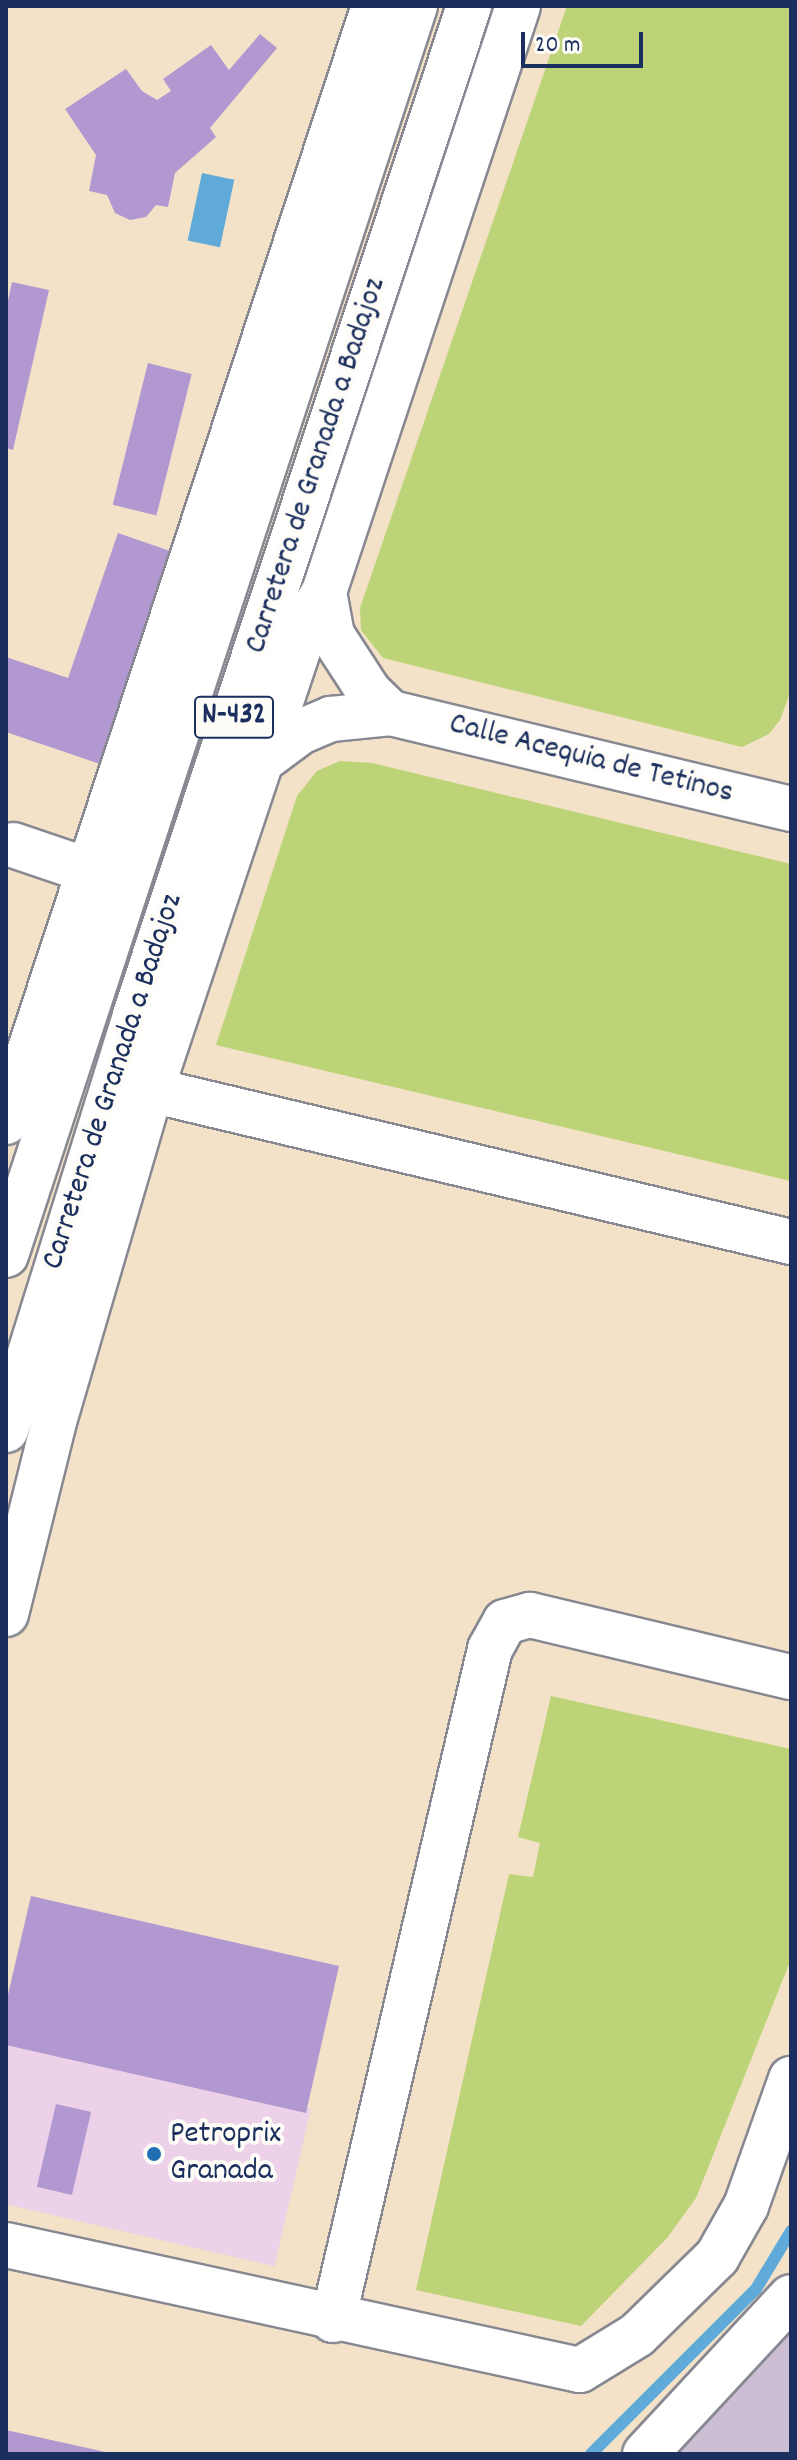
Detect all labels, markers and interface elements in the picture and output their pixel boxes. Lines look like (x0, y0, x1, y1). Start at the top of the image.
scale bar (525, 16, 647, 66)
text: 20 m (535, 29, 581, 63)
street label: Carretera de Granada a Badajoz (238, 273, 396, 659)
road number: N-432 (194, 691, 274, 743)
street label: Calle Acequia de Tetinos (445, 706, 737, 814)
street label: Carretera de Granada a Badajoz (35, 889, 193, 1275)
place label: Petroprix Granada (170, 2117, 281, 2192)
marker: Petroprix Granada (145, 2145, 163, 2163)

